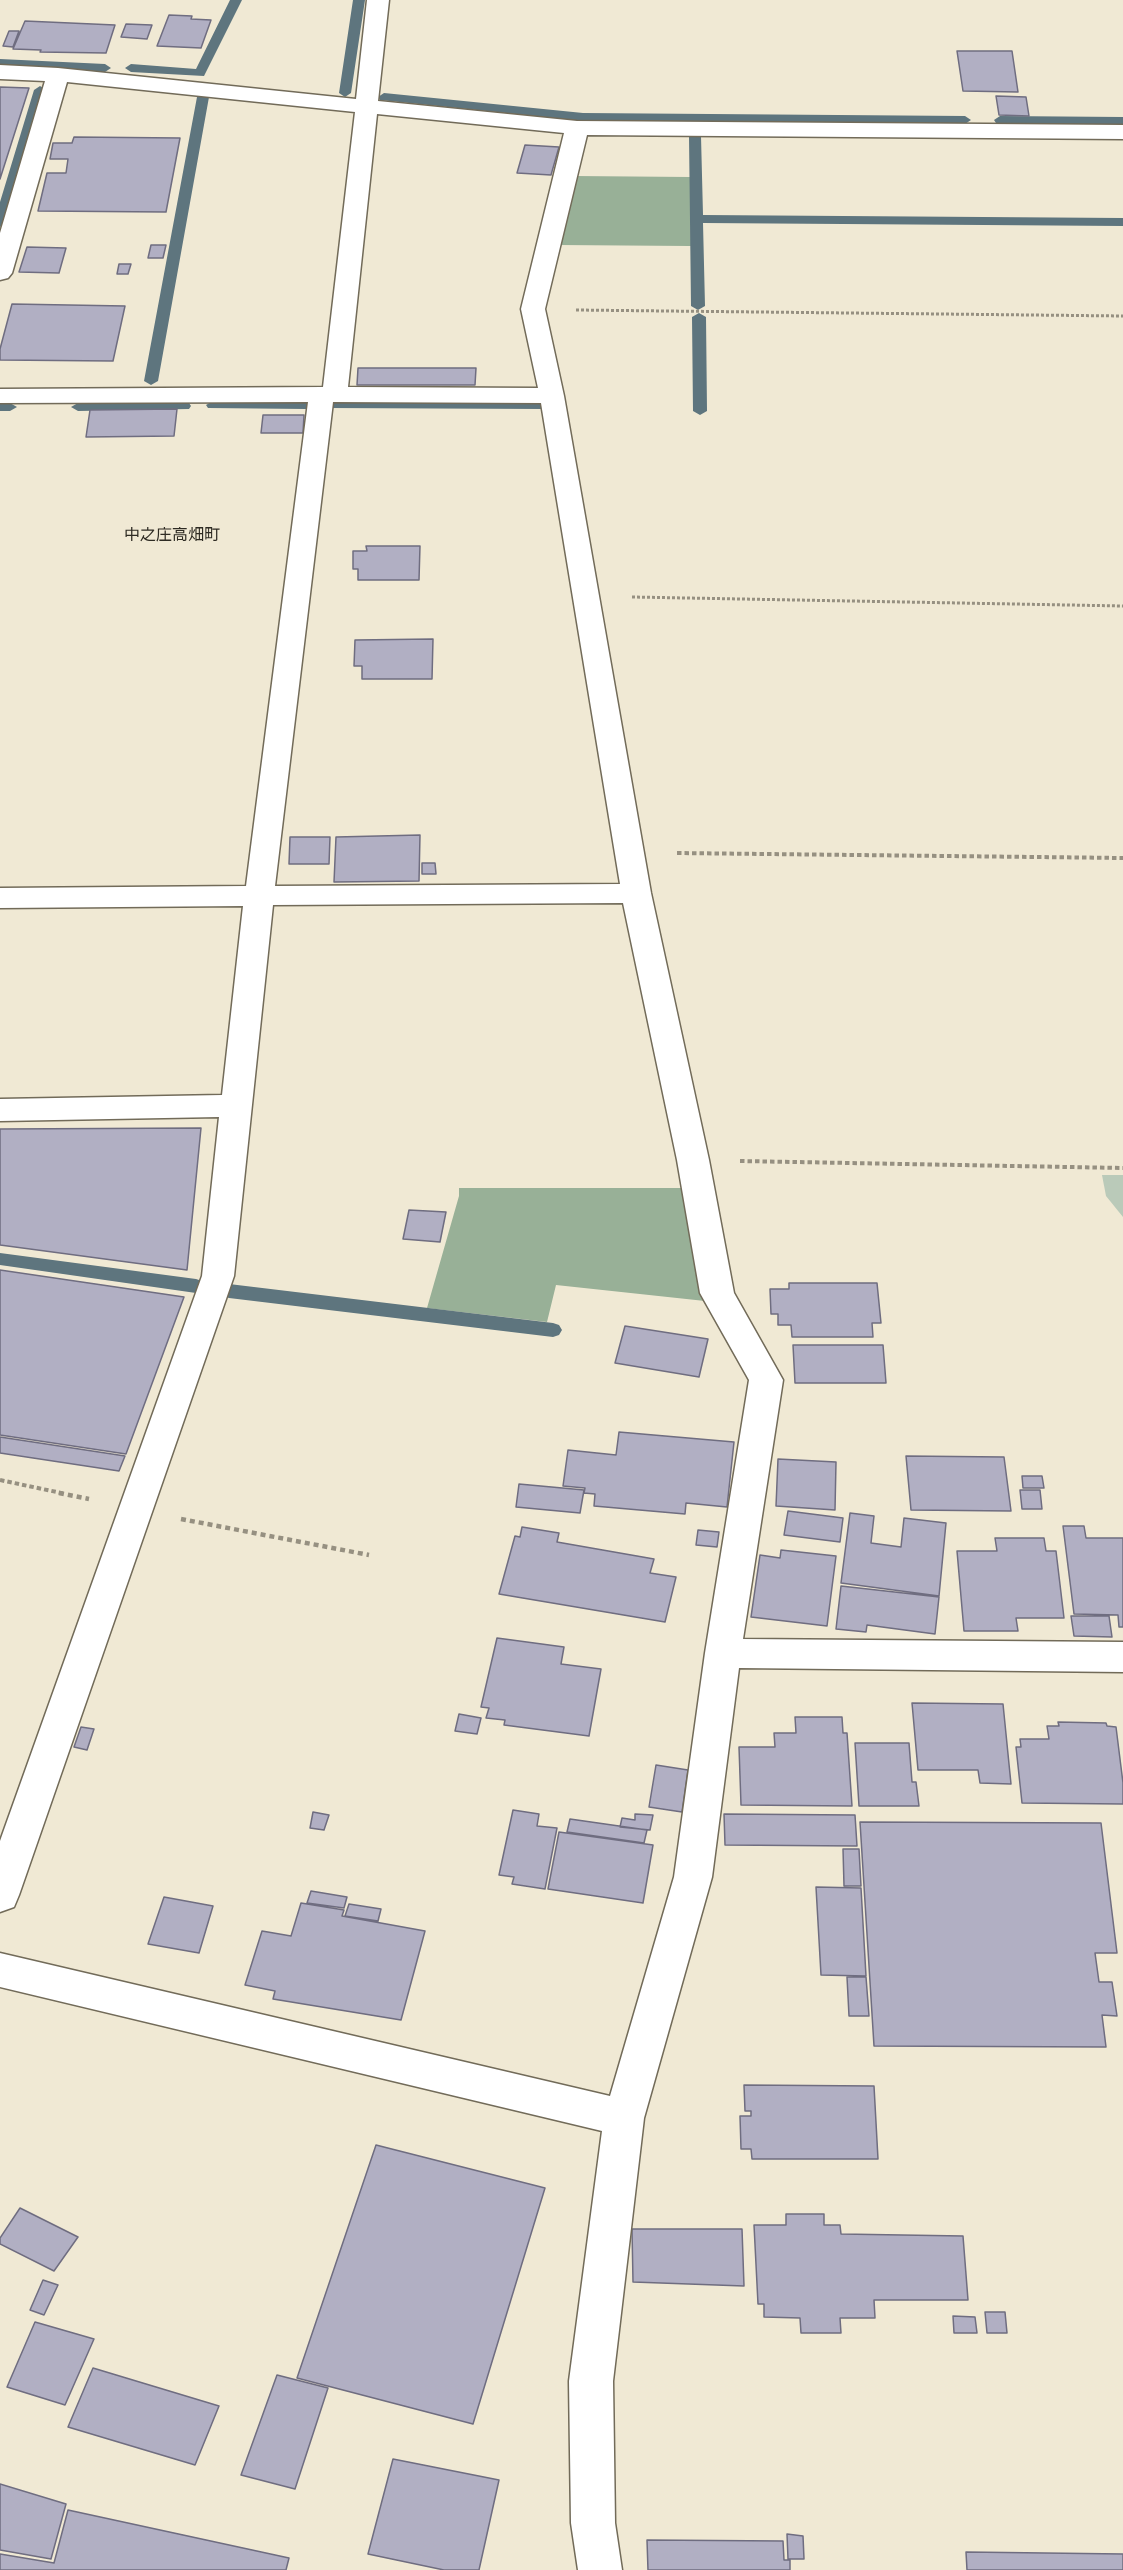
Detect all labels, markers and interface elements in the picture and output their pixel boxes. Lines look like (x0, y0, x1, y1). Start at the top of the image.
district label: 中之庄高畑町 (124, 525, 220, 545)

